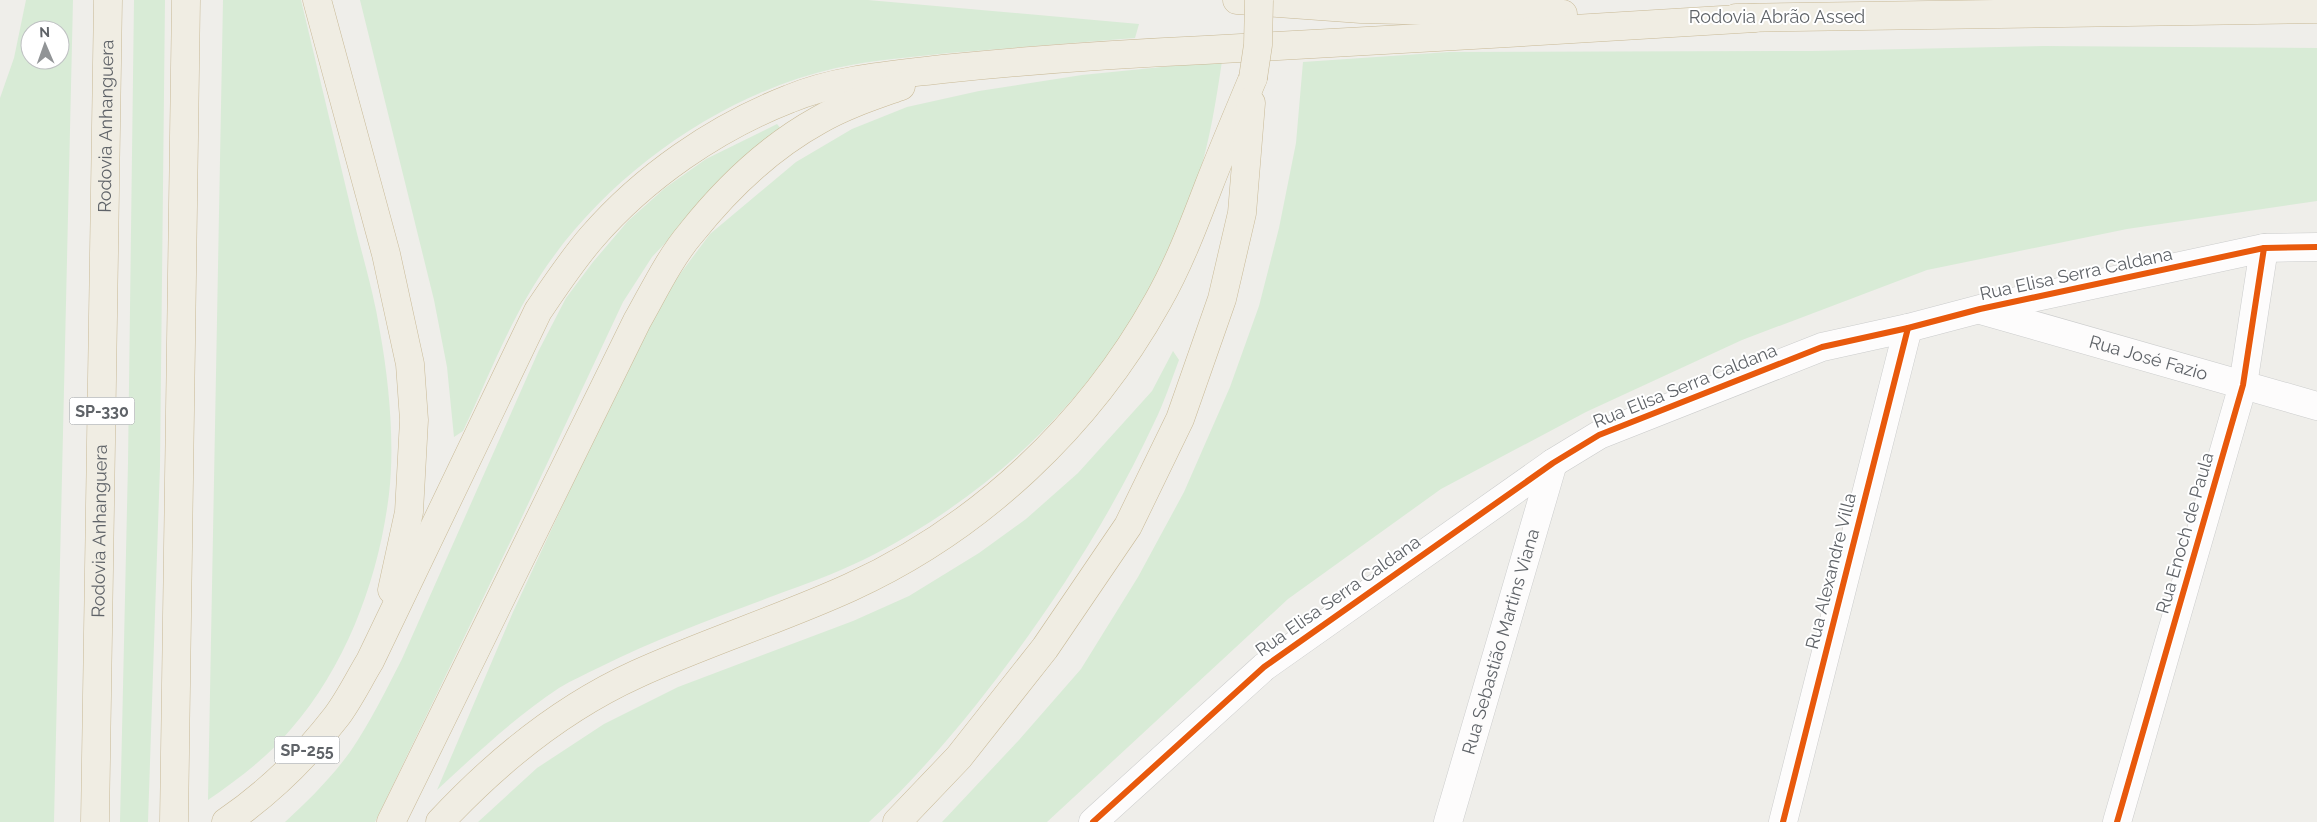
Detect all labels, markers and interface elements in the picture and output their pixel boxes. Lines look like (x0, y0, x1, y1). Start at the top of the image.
street label: Rodovia Abrão Assed (1689, 6, 1865, 27)
north arrow (20, 20, 70, 70)
text: N (39, 24, 50, 40)
street label: Rodovia Anhanguera (94, 39, 117, 213)
street label: Rua Elisa Serra Caldana (1978, 243, 2174, 304)
street label: Rua José Fazio (2087, 331, 2210, 384)
street label: Rua Elisa Serra Caldana (1590, 339, 1780, 432)
road number: SP-330 (70, 398, 134, 424)
street label: Rodovia Anhanguera (87, 444, 111, 618)
street label: Rua Enoch de Paula (2151, 450, 2218, 616)
street label: Rua Alexandre Villa (1801, 491, 1860, 651)
street label: Rua Sebastião Martins Viana (1457, 526, 1543, 757)
street label: Rua Elisa Serra Caldana (1251, 531, 1424, 661)
road number: SP-255 (274, 736, 340, 764)

